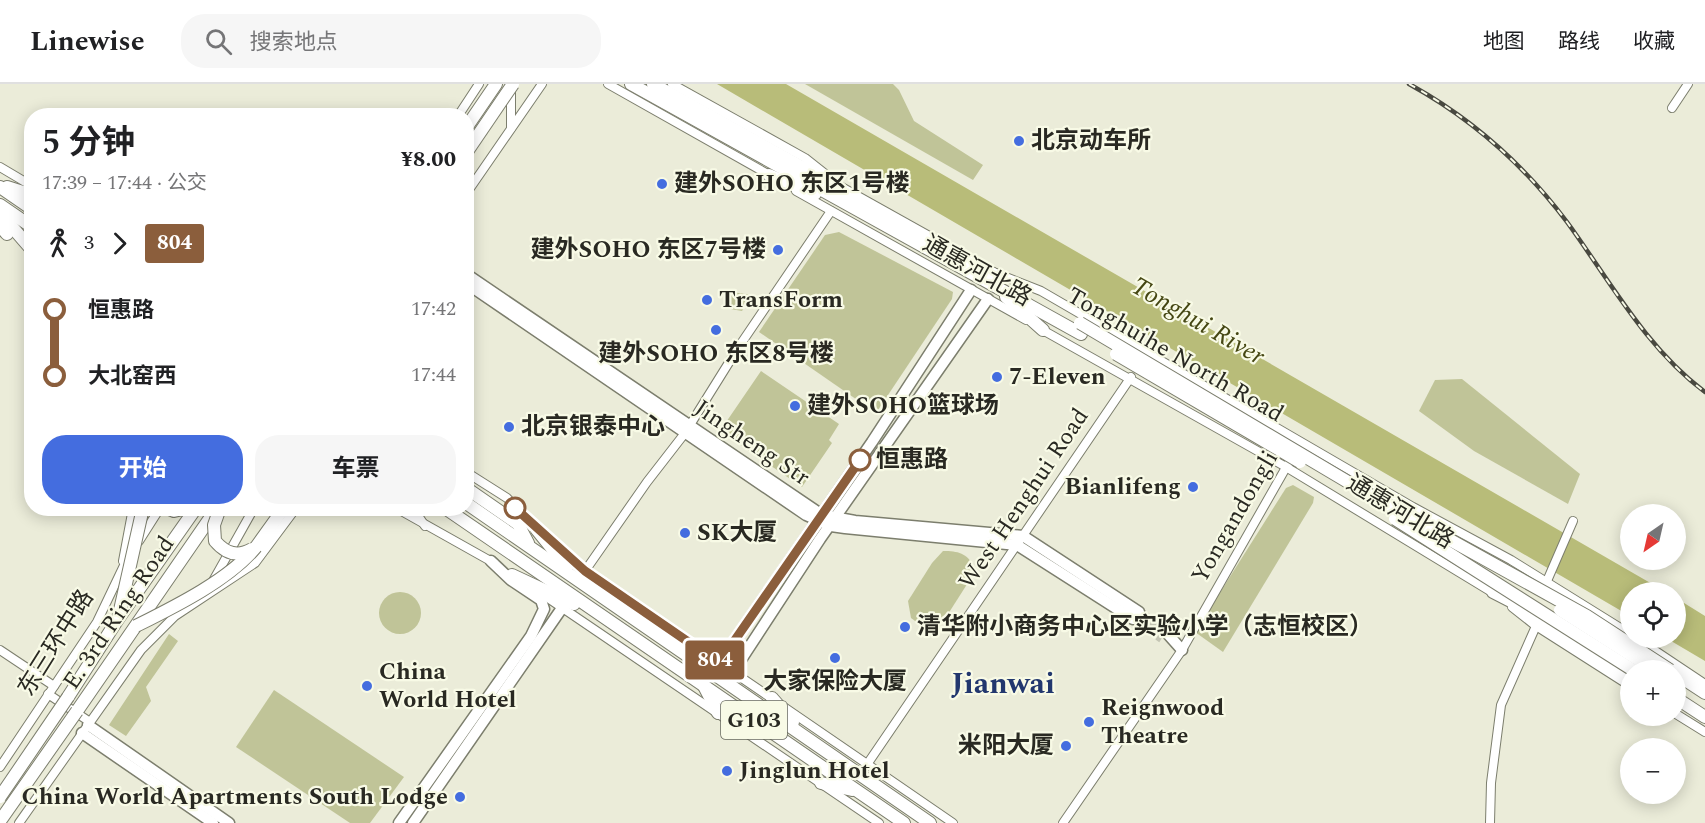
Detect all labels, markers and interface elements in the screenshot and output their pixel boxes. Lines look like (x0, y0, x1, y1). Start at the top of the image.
search box (181, 14, 601, 68)
text: Linewise (30, 20, 145, 63)
icon: search (202, 25, 235, 58)
text: 搜索地点 (250, 26, 338, 59)
text: 地图 (1483, 26, 1525, 58)
text: 路线 (1558, 26, 1600, 58)
text: 收藏 (1633, 26, 1675, 58)
text: 5 分钟 (42, 118, 135, 168)
place label: 北京动车所 (1031, 123, 1151, 159)
marker: 北京动车所 (1012, 134, 1026, 148)
text: ¥8.00 (401, 143, 456, 176)
place label: 建外SOHO 东区1号楼 (674, 166, 909, 202)
text: 17:39 – 17:44 · 公交 (42, 168, 207, 198)
marker: 建外SOHO 东区1号楼 (655, 177, 669, 191)
street label: 通惠河北路 (916, 226, 1038, 316)
icon: walk (42, 227, 75, 260)
icon: forward (103, 227, 136, 260)
text: 804 (157, 227, 192, 259)
text: 3 (84, 228, 94, 258)
place label: 建外SOHO 东区7号楼 (531, 232, 766, 268)
marker: 建外SOHO 东区7号楼 (771, 243, 785, 257)
water label: Tonghui River (1123, 266, 1274, 376)
street label: Tonghuihe North Road (1060, 278, 1290, 432)
place label: TransForm (719, 282, 843, 318)
marker: TransForm (700, 293, 714, 307)
text: 恒惠路 (88, 294, 154, 327)
text: 17:42 (411, 294, 456, 324)
marker: 建外SOHO 东区8号楼 (709, 323, 723, 337)
place label: 建外SOHO 东区8号楼 (598, 336, 834, 372)
place label: 7-Eleven (1009, 359, 1106, 395)
text: 大北窑西 (88, 360, 176, 393)
text: 17:44 (411, 360, 456, 390)
marker: 7-Eleven (990, 370, 1004, 384)
place label: 建外SOHO篮球场 (807, 388, 999, 424)
street label: Jingheng Str (687, 391, 817, 495)
marker: 建外SOHO篮球场 (788, 399, 802, 413)
street label: West Henghui Road (950, 401, 1098, 597)
place label: 北京银泰中心 (521, 409, 665, 445)
marker: 北京银泰中心 (502, 420, 516, 434)
button: 开始 (42, 435, 243, 504)
button: 车票 (255, 435, 456, 504)
place label: 恒惠路 (876, 442, 948, 478)
street label: Yongandongli (1182, 444, 1288, 590)
marker: 恒惠路 (849, 449, 871, 471)
street label: 通惠河北路 (1339, 466, 1461, 558)
place label: Bianlifeng (1065, 469, 1181, 505)
marker: Bianlifeng (1186, 480, 1200, 494)
unlabelled marker (504, 497, 526, 519)
north arrow (1620, 504, 1686, 570)
map controls (1620, 504, 1686, 804)
place label: SK大厦 (697, 515, 777, 551)
marker: SK大厦 (678, 526, 692, 540)
street label: E. 3rd Ring Road (54, 529, 184, 697)
button: locate (1620, 582, 1686, 648)
street label: 东三环中路 (9, 583, 103, 703)
place label: 清华附小商务中心区实验小学（志恒校区） (917, 609, 1373, 645)
marker: 清华附小商务中心区实验小学（志恒校区） (898, 620, 912, 634)
line badge: 804 (680, 640, 750, 680)
text: 804 (697, 644, 733, 676)
marker: 大家保险大厦 (828, 651, 842, 665)
place label: China World Hotel (379, 654, 517, 718)
button: + (1620, 660, 1686, 726)
district label: Jianwai (951, 661, 1055, 707)
place label: 大家保险大厦 (763, 664, 907, 700)
marker: China World Hotel (360, 679, 374, 693)
place label: Reignwood Theatre (1101, 690, 1224, 754)
road number: G103 (721, 701, 787, 739)
marker: Reignwood Theatre (1082, 715, 1096, 729)
place label: 米阳大厦 (958, 728, 1054, 764)
button: − (1620, 738, 1686, 804)
marker: 米阳大厦 (1059, 739, 1073, 753)
place label: Jinglun Hotel (739, 753, 890, 789)
marker: Jinglun Hotel (720, 764, 734, 778)
place label: China World Apartments South Lodge (22, 779, 448, 815)
marker: China World Apartments South Lodge (453, 790, 467, 804)

